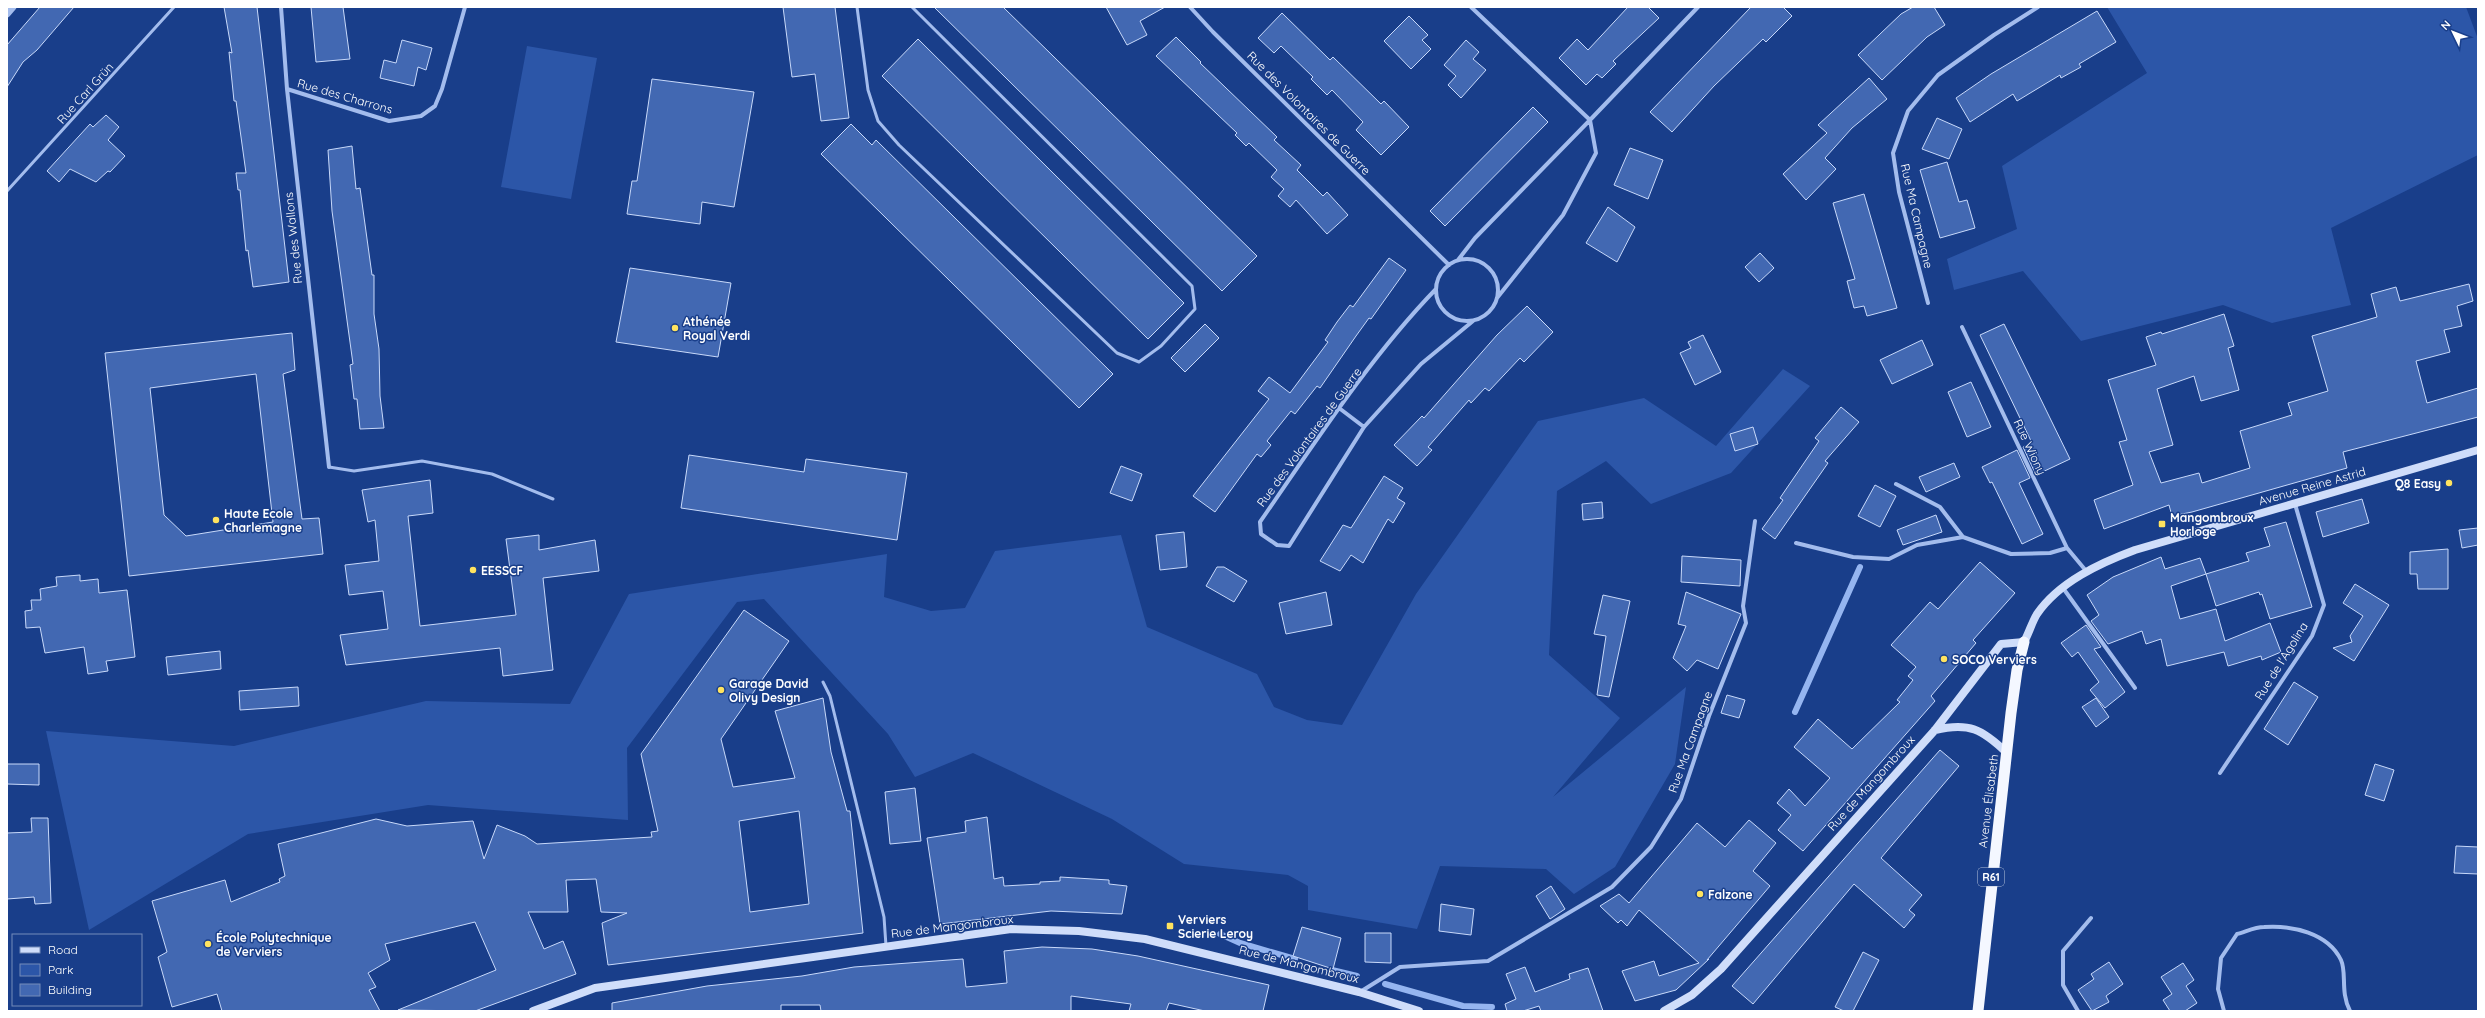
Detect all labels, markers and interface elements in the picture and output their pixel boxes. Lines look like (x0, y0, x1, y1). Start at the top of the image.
north arrow (2433, 12, 2473, 52)
text: N (2438, 17, 2454, 33)
street label: Rue des Volontaires de Guerre (1244, 48, 1374, 178)
street label: Rue Carl Grün (54, 59, 116, 127)
street label: Rue des Charrons (296, 75, 395, 117)
street label: Rue Ma Campagne (1898, 162, 1936, 270)
street label: Rue des Wallons (281, 191, 305, 284)
place label: Athénée Royal Verdi (683, 314, 750, 343)
marker: Athénée Royal Verdi (670, 323, 680, 333)
street label: Rue des Volontaires de Guerre (1253, 364, 1365, 510)
street label: Rue Wiony (2011, 417, 2049, 477)
street label: Avenue Reine Astrid (2257, 464, 2367, 508)
place label: Q8 Easy (2395, 476, 2441, 491)
marker: Q8 Easy (2444, 478, 2454, 488)
place label: Haute Ecole Charlemagne (224, 506, 302, 535)
place label: Mangombroux Horloge (2170, 510, 2253, 539)
marker: Haute Ecole Charlemagne (211, 515, 221, 525)
marker: Mangombroux Horloge (2157, 519, 2167, 529)
place label: EESSCF (481, 563, 524, 578)
marker: EESSCF (468, 565, 478, 575)
street label: Rue de l'Agolina (2251, 619, 2311, 703)
place label: SOCO Verviers (1952, 652, 2037, 667)
marker: SOCO Verviers (1939, 654, 1949, 664)
place label: Garage David Olivy Design (729, 676, 809, 705)
marker: Garage David Olivy Design (716, 685, 726, 695)
street label: Rue Ma Campagne (1665, 689, 1715, 795)
street label: Rue de Mangombroux (1824, 732, 1918, 834)
street label: Avenue Élisabeth (1975, 753, 2001, 849)
road number: R61 (1978, 868, 2004, 886)
place label: Falzone (1708, 887, 1753, 902)
marker: Falzone (1695, 889, 1705, 899)
street label: Rue de Mangombroux (890, 911, 1014, 941)
place label: Verviers Scierie Leroy (1178, 912, 1253, 941)
marker: Verviers Scierie Leroy (1165, 921, 1175, 931)
place label: École Polytechnique de Verviers (216, 930, 332, 959)
legend (12, 934, 142, 1006)
marker: École Polytechnique de Verviers (203, 939, 213, 949)
text: Road (48, 942, 78, 957)
street label: Rue de Mangombroux (1237, 942, 1361, 986)
text: Park (48, 962, 73, 977)
text: Building (48, 982, 92, 997)

